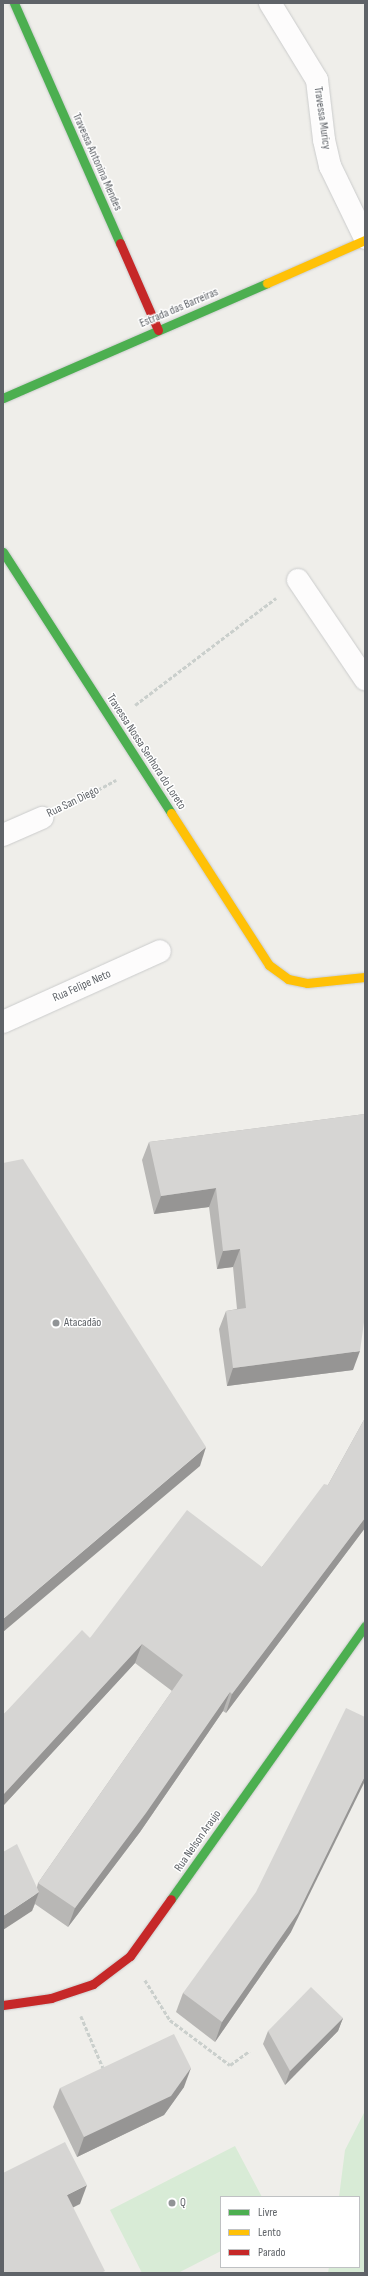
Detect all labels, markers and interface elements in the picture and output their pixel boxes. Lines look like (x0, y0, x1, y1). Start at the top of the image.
street label: Travessa Muricy (310, 86, 334, 150)
street label: Travessa Antonina Mendes (69, 111, 125, 213)
street label: Estrada das Barreiras (137, 285, 221, 331)
street label: Travessa Nossa Senhora do Loreto (103, 691, 189, 813)
street label: Rua San Diego (44, 783, 102, 821)
street label: Rua Felipe Neto (51, 967, 113, 1005)
place label: Atacadão (64, 1316, 101, 1330)
marker: Atacadão (51, 1318, 61, 1328)
street label: Rua Nelson Araujo (171, 1807, 225, 1875)
place label: Q (180, 2196, 186, 2210)
legend (220, 2196, 360, 2268)
marker: Q (167, 2198, 177, 2208)
text: Livre (258, 2205, 277, 2220)
text: Lento (258, 2225, 281, 2240)
text: Parado (258, 2245, 285, 2260)

